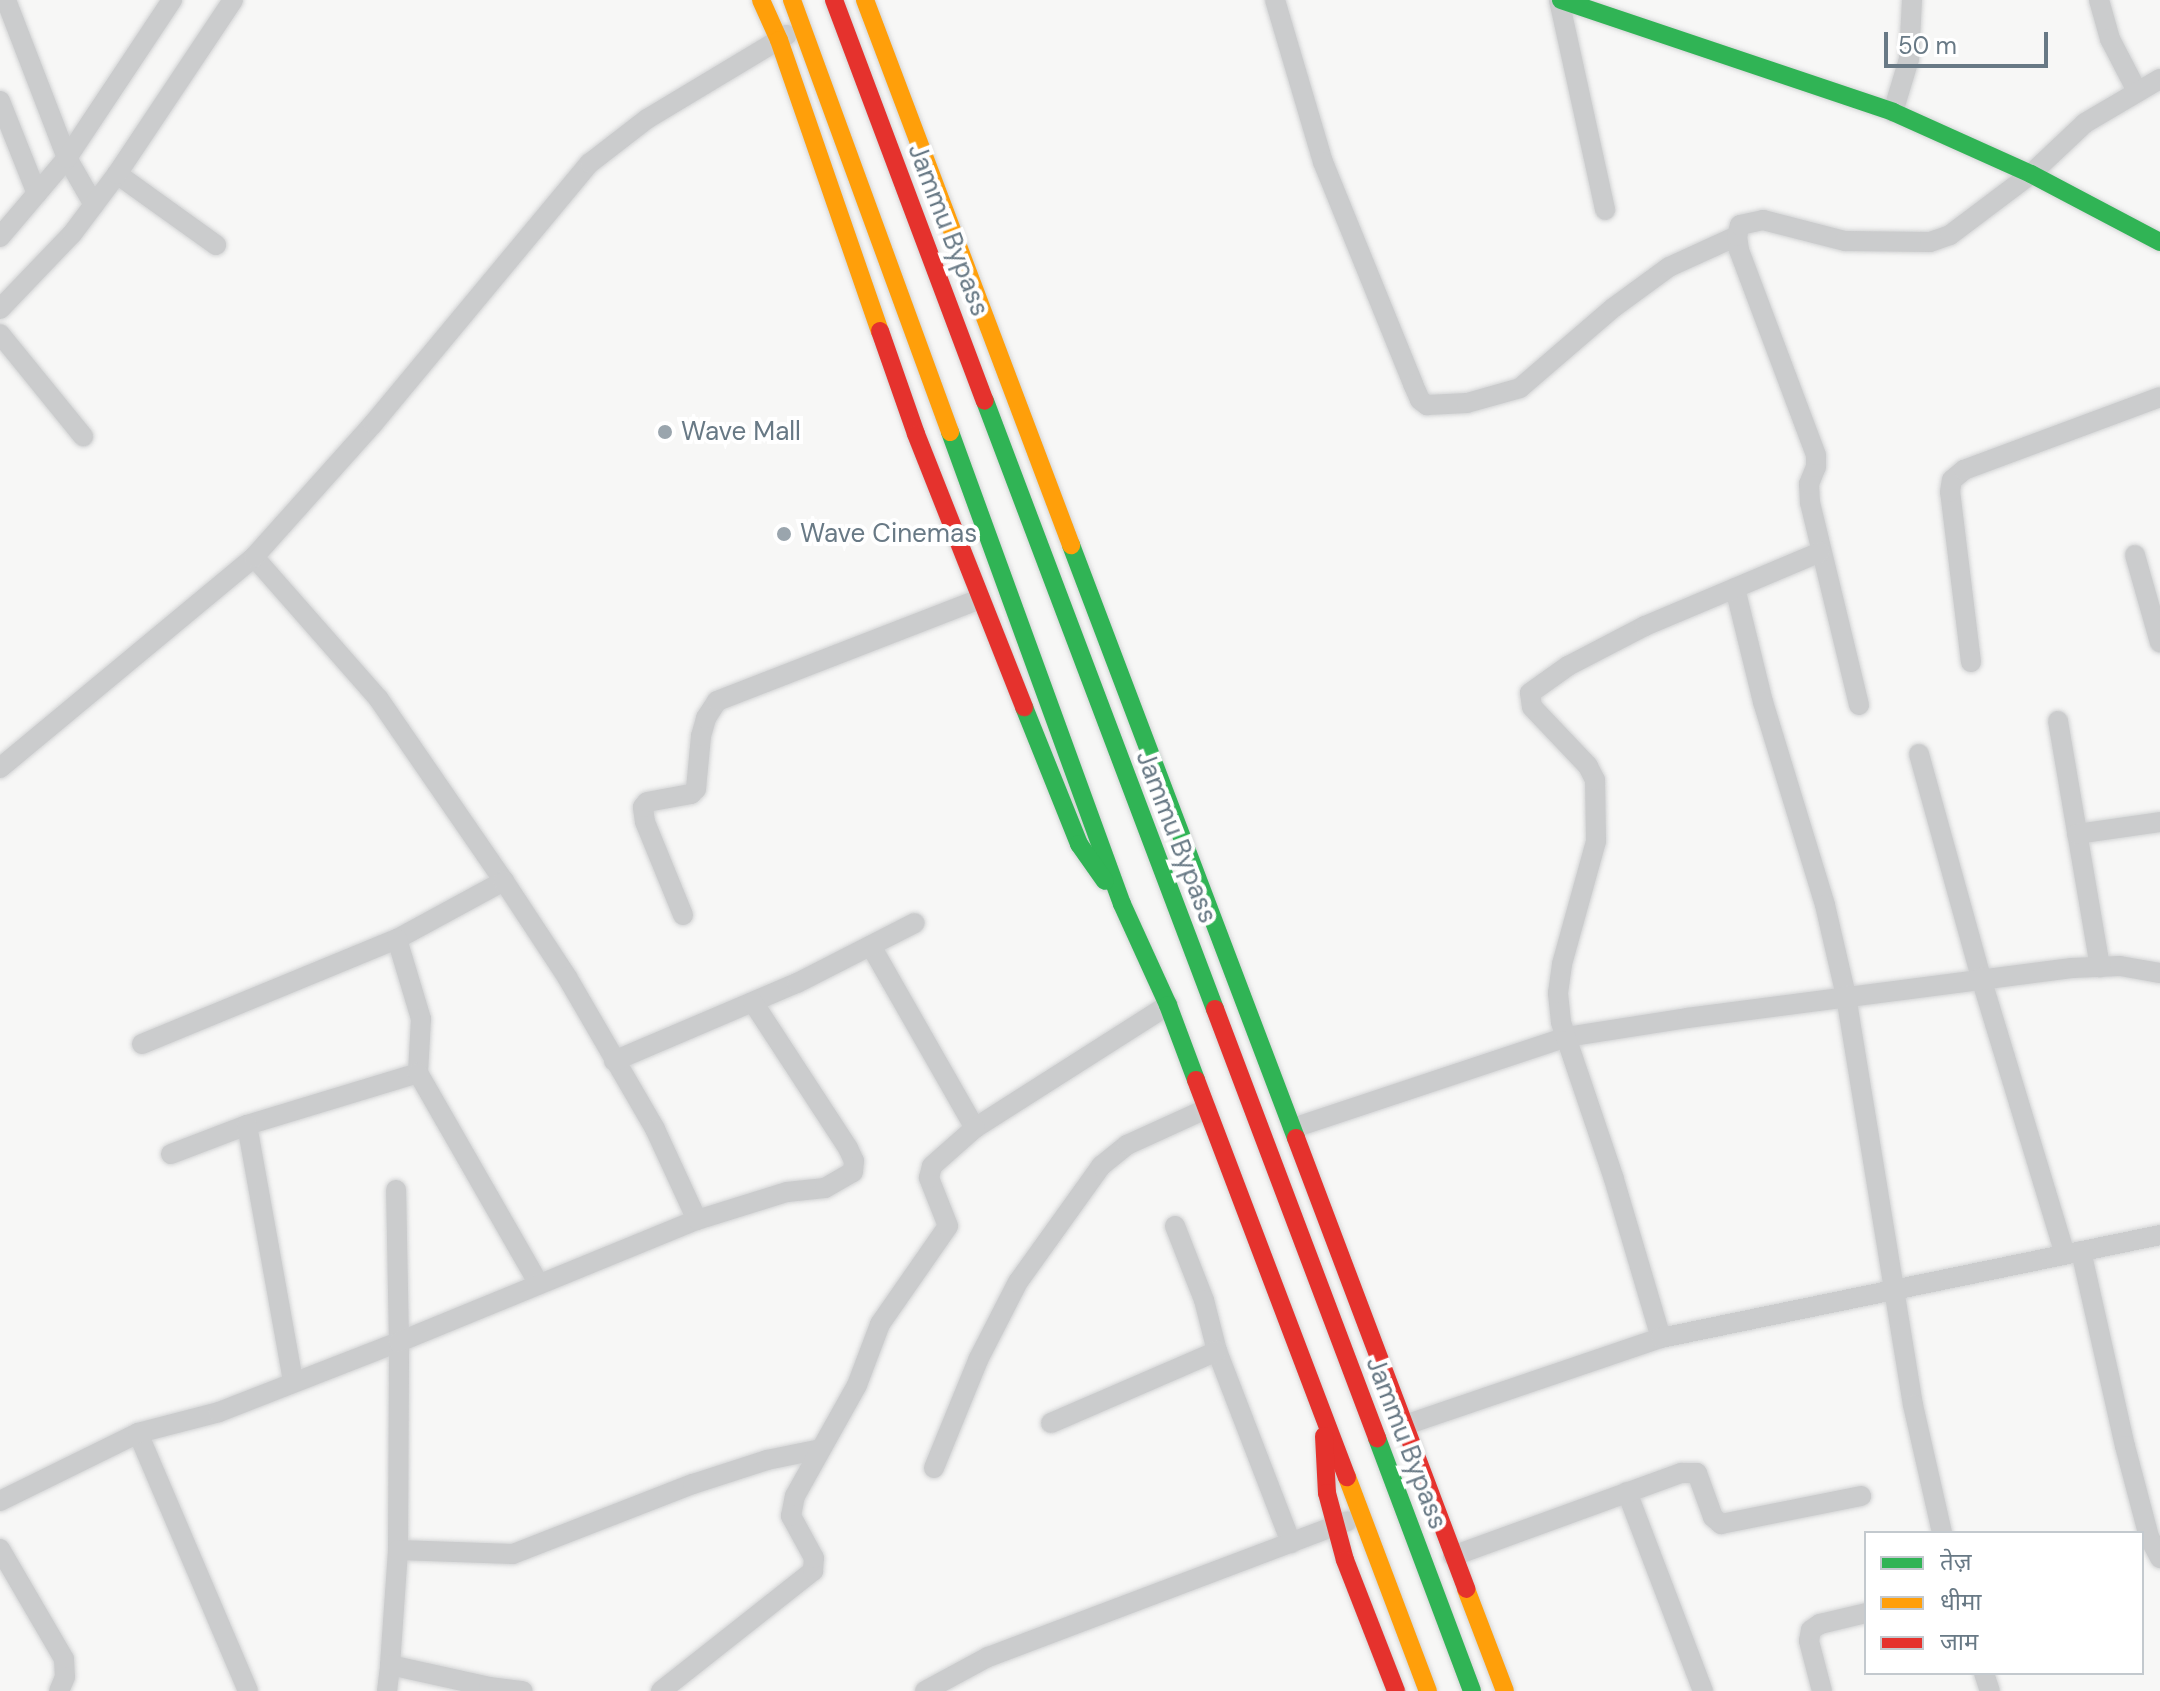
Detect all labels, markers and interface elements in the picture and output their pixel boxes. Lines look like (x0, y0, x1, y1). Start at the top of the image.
scale bar (1888, 16, 2052, 66)
text: 50 m (1898, 30, 1957, 61)
street label: Jammu Bypass (901, 139, 995, 321)
place label: Wave Mall (681, 416, 801, 448)
marker: Wave Mall (656, 423, 674, 441)
place label: Wave Cinemas (800, 518, 977, 550)
marker: Wave Cinemas (775, 525, 793, 543)
street label: Jammu Bypass (1129, 746, 1223, 928)
street label: Jammu Bypass (1359, 1352, 1453, 1534)
legend (1864, 1531, 2144, 1675)
text: तेज़ (1940, 1546, 1972, 1577)
text: धीमा (1940, 1586, 1982, 1617)
text: जाम (1940, 1626, 1978, 1657)

